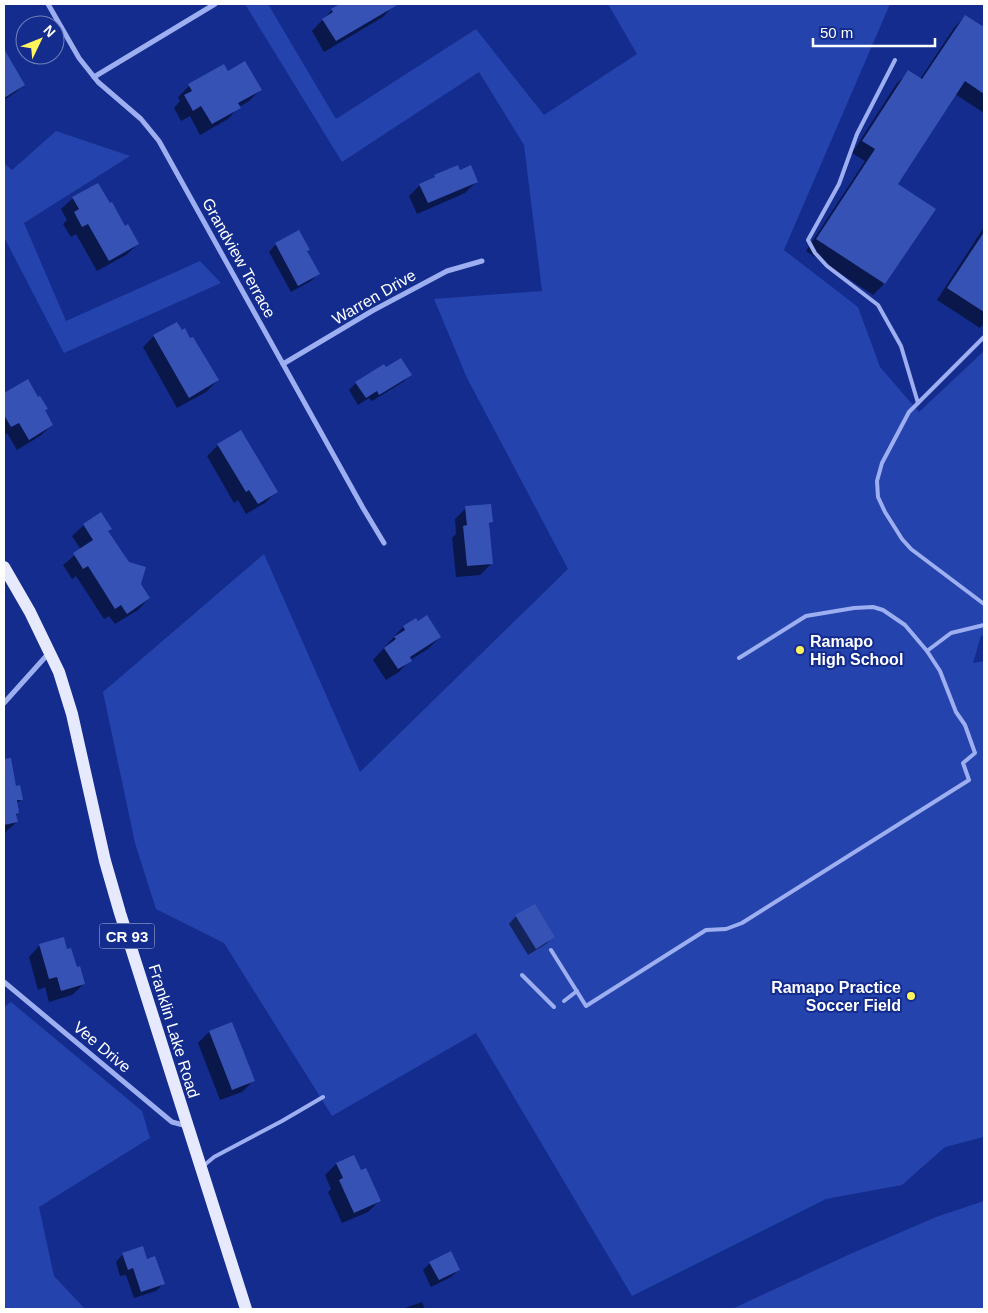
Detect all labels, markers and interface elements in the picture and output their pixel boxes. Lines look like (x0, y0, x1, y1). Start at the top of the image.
north arrow (15, 15, 65, 65)
scale bar (813, 15, 936, 47)
text: N (40, 22, 59, 40)
text: 50 m (820, 24, 853, 41)
street label: Grandview Terrace (199, 195, 279, 321)
street label: Warren Drive (329, 266, 419, 328)
place label: Ramapo High School (810, 633, 903, 668)
marker: Ramapo High School (794, 644, 806, 656)
road number: CR 93 (100, 924, 154, 948)
street label: Franklin Lake Road (146, 962, 202, 1100)
place label: Ramapo Practice Soccer Field (771, 979, 901, 1014)
marker: Ramapo Practice Soccer Field (905, 990, 917, 1002)
street label: Vee Drive (70, 1018, 134, 1076)

